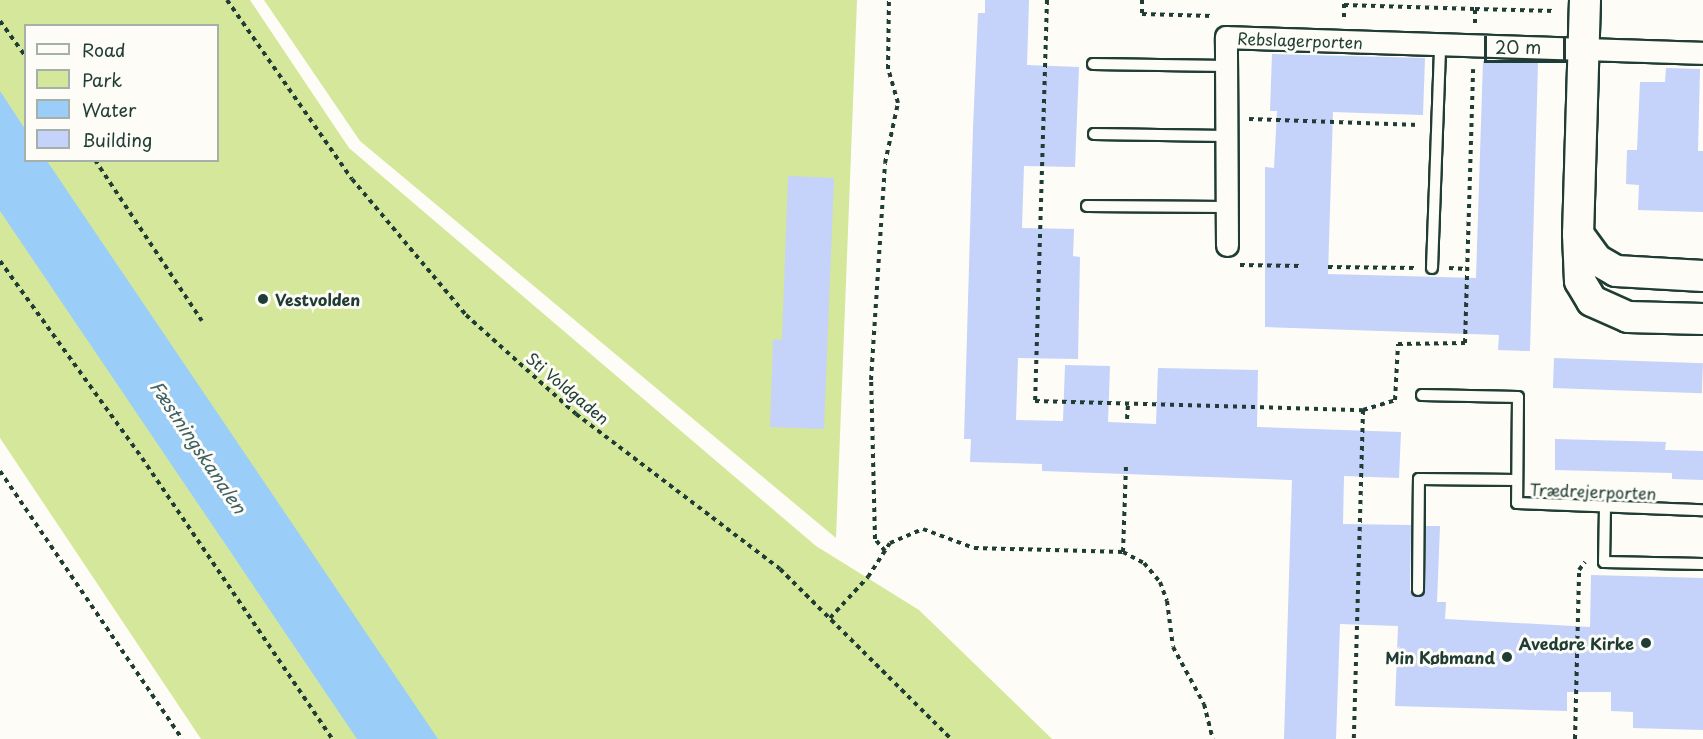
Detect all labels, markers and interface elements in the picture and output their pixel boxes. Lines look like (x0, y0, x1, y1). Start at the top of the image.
legend (24, 24, 219, 162)
scale bar (1487, 24, 1570, 62)
street label: Rebslagerporten (1237, 28, 1363, 52)
text: 20 m (1495, 33, 1541, 60)
text: Road (82, 36, 126, 63)
text: Park (82, 66, 122, 93)
text: Water (82, 96, 136, 123)
text: Building (82, 126, 152, 153)
place label: Vestvolden (275, 289, 360, 309)
marker: Vestvolden (256, 292, 270, 306)
street label: Sti Voldgaden (522, 347, 614, 429)
water label: Fæstningskanalen (146, 377, 250, 517)
street label: Trædrejerporten (1529, 479, 1657, 503)
place label: Avedøre Kirke (1518, 633, 1634, 653)
marker: Avedøre Kirke (1639, 636, 1653, 650)
place label: Min Købmand (1384, 647, 1495, 667)
marker: Min Købmand (1500, 650, 1514, 664)

